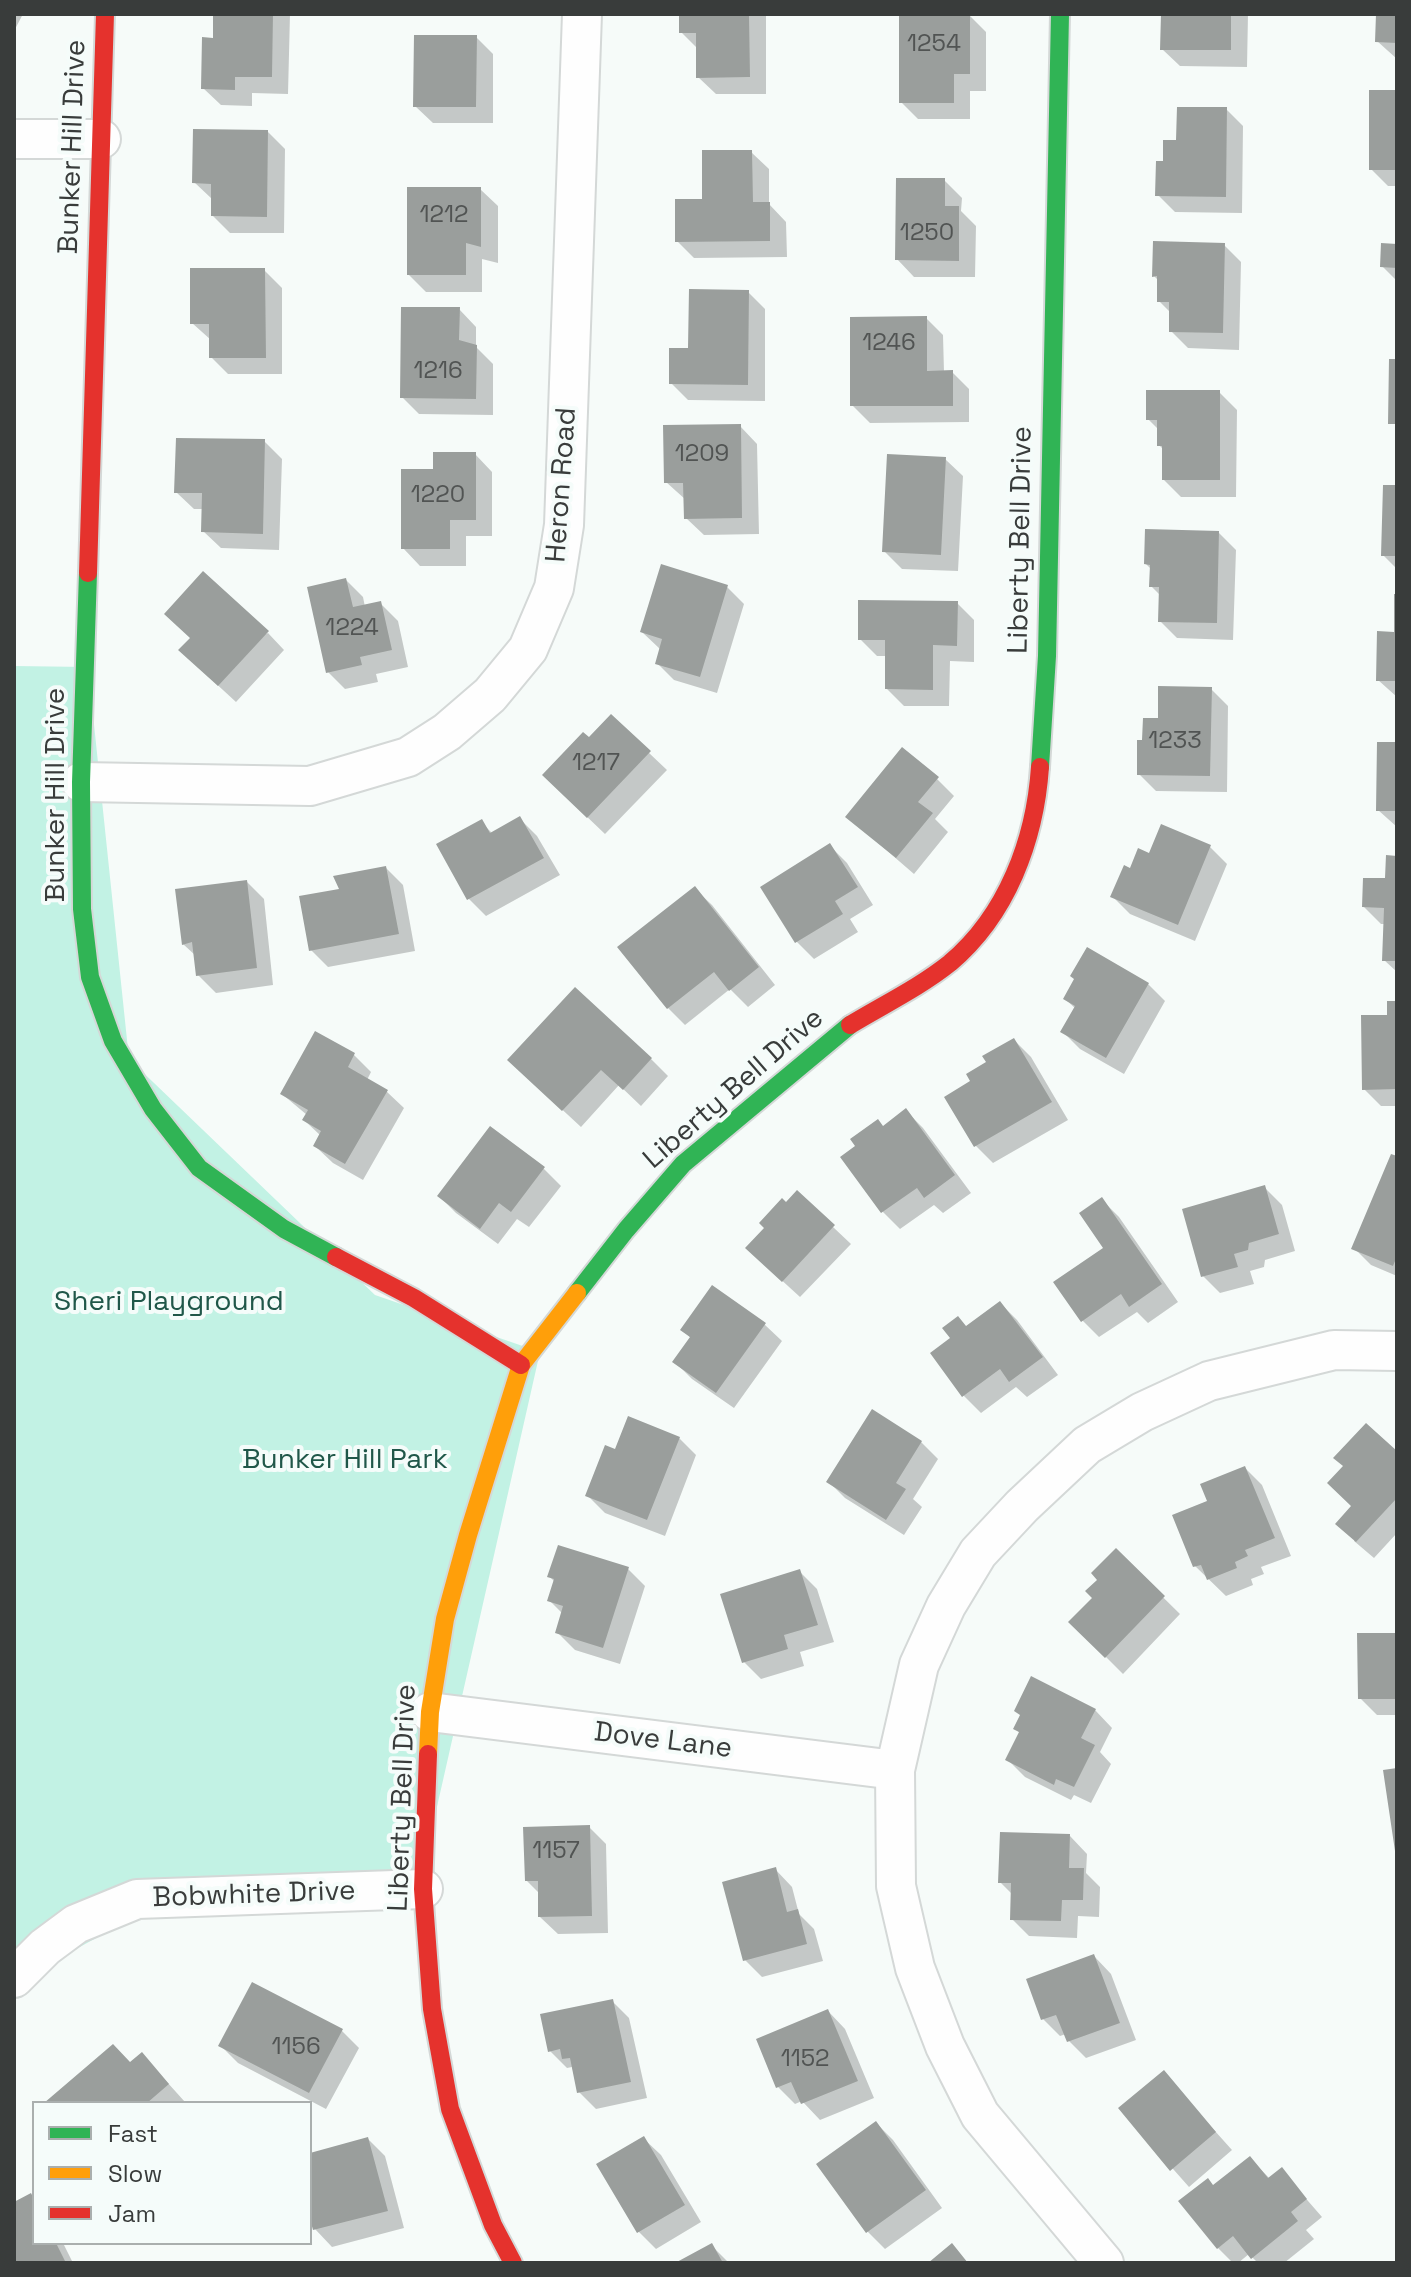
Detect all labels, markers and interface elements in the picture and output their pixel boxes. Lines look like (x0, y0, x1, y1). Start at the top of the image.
house number: 1254 (907, 30, 961, 58)
street label: Bunker Hill Drive (52, 39, 94, 255)
house number: 1212 (419, 201, 469, 229)
house number: 1250 (900, 219, 954, 247)
house number: 1246 (862, 329, 916, 357)
house number: 1216 (413, 357, 463, 385)
street label: Heron Road (540, 406, 584, 564)
street label: Liberty Bell Drive (1002, 426, 1040, 654)
house number: 1209 (675, 440, 729, 468)
house number: 1220 (411, 481, 465, 509)
house number: 1224 (325, 614, 379, 642)
street label: Bunker Hill Drive (39, 688, 73, 902)
house number: 1233 (1148, 727, 1202, 755)
house number: 1217 (572, 749, 620, 777)
street label: Liberty Bell Drive (637, 1002, 831, 1176)
park label: Sheri Playground (54, 1285, 284, 1319)
park label: Bunker Hill Park (242, 1443, 448, 1477)
street label: Liberty Bell Drive (382, 1684, 424, 1912)
street label: Dove Lane (592, 1716, 734, 1766)
house number: 1157 (532, 1837, 580, 1865)
street label: Bobwhite Drive (152, 1875, 356, 1915)
house number: 1156 (271, 2033, 321, 2061)
house number: 1152 (781, 2045, 829, 2073)
legend (32, 2101, 312, 2245)
text: Fast (108, 2118, 158, 2149)
text: Slow (108, 2158, 162, 2189)
text: Jam (108, 2198, 156, 2229)

